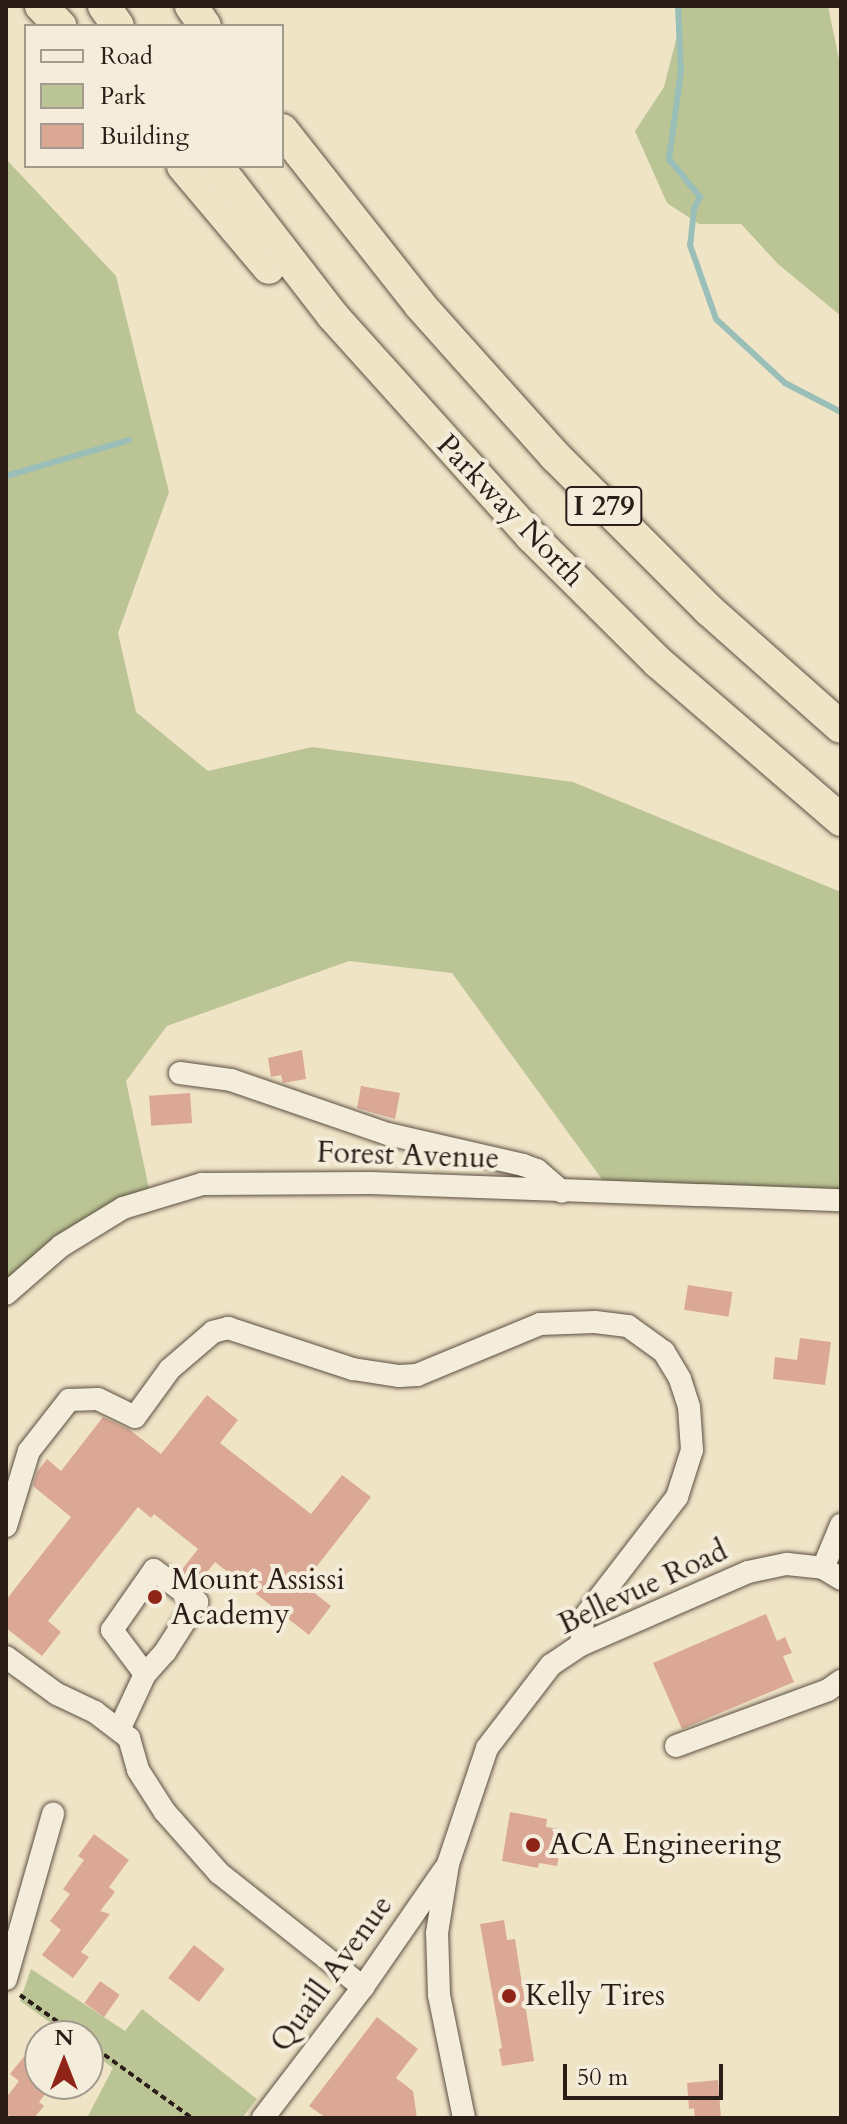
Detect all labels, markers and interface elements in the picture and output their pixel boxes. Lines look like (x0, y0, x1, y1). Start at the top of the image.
legend (24, 24, 284, 168)
text: Road (100, 40, 153, 73)
text: Park (100, 80, 146, 113)
text: Building (100, 120, 189, 153)
street label: Parkway North (429, 428, 591, 594)
road number: I 279 (564, 482, 644, 530)
street label: Forest Avenue (316, 1135, 500, 1177)
street label: Bellevue Road (553, 1533, 733, 1643)
place label: Mount Assissi Academy (171, 1562, 345, 1632)
marker: Mount Assissi Academy (146, 1588, 164, 1606)
place label: ACA Engineering (549, 1827, 781, 1863)
marker: ACA Engineering (524, 1836, 542, 1854)
street label: Quaill Avenue (263, 1889, 401, 2059)
place label: Kelly Tires (525, 1978, 665, 2014)
marker: Kelly Tires (500, 1987, 518, 2005)
north arrow (24, 2020, 104, 2100)
text: N (54, 2023, 74, 2053)
scale bar (567, 2048, 727, 2098)
text: 50 m (577, 2061, 628, 2094)

